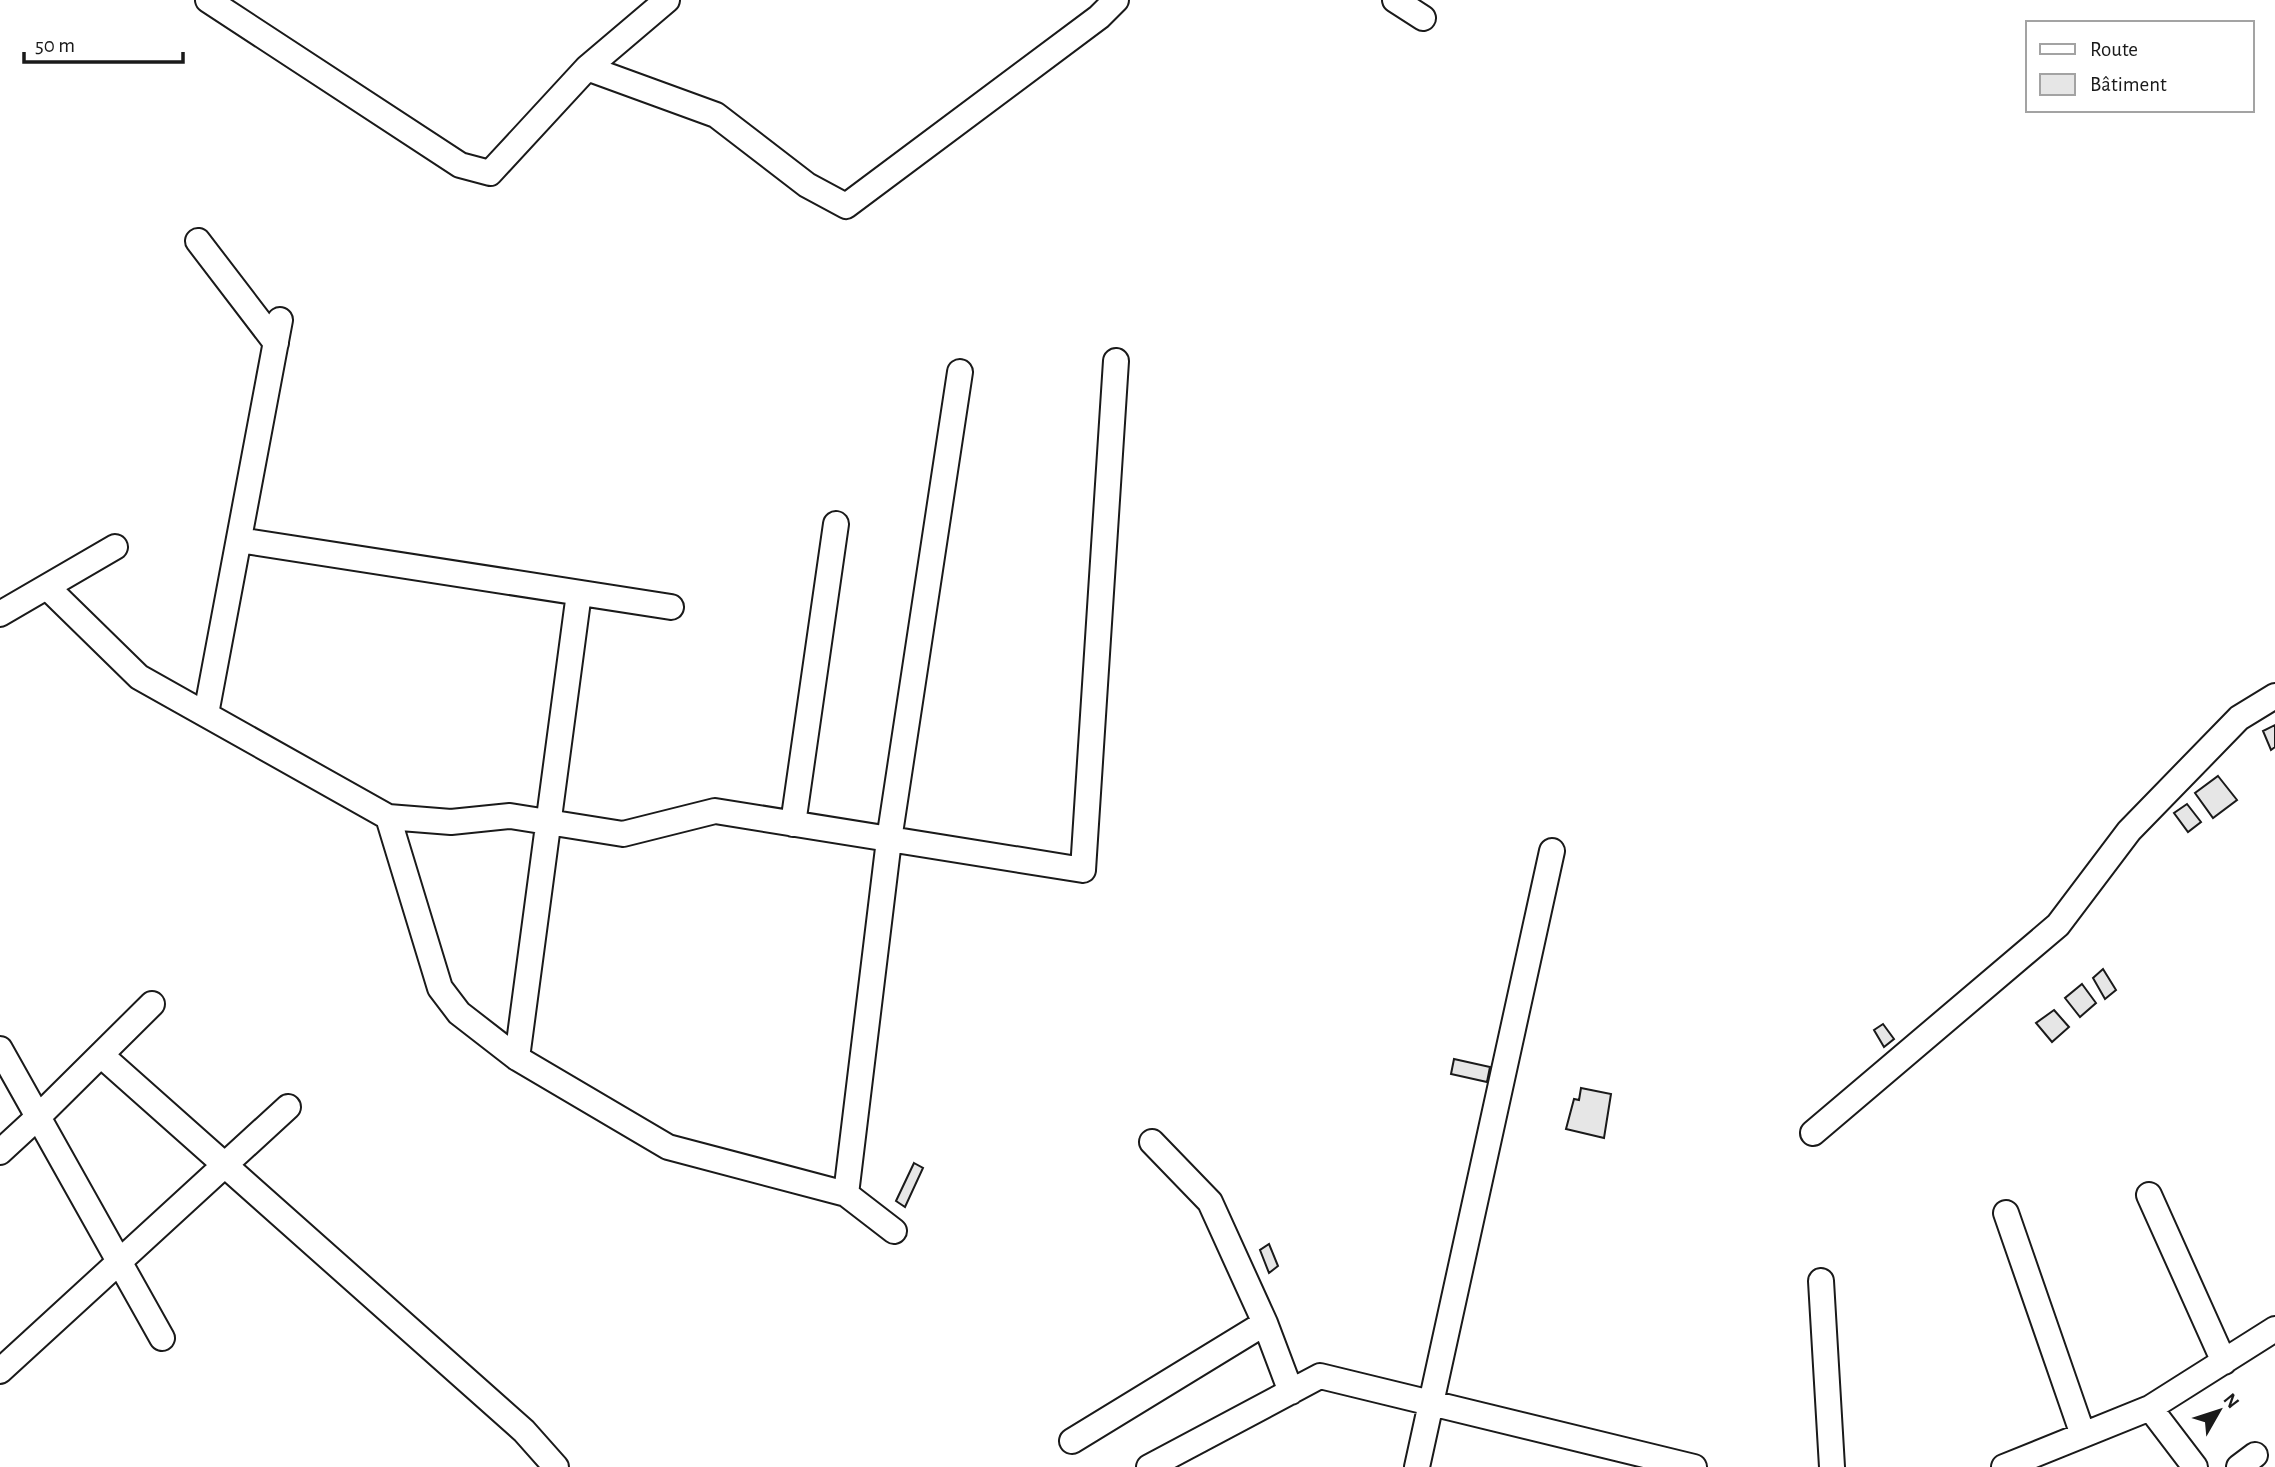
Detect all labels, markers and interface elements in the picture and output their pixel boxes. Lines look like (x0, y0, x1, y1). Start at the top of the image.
scale bar (24, 21, 184, 65)
legend (2026, 21, 2254, 112)
text: 50 m (35, 35, 75, 56)
text: Route (2090, 39, 2138, 60)
text: Bâtiment (2090, 74, 2167, 95)
north arrow (2184, 1376, 2254, 1446)
text: N (2220, 1390, 2243, 1412)

